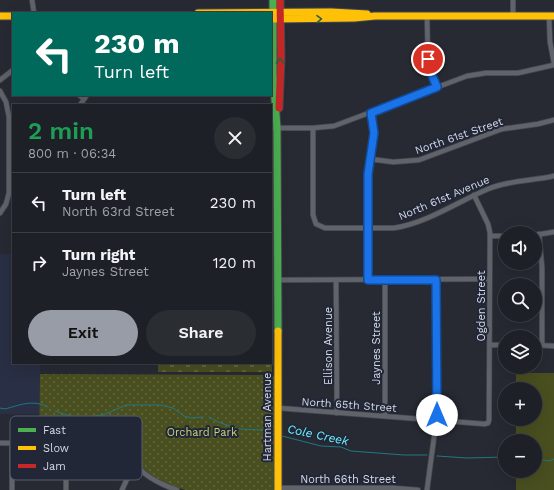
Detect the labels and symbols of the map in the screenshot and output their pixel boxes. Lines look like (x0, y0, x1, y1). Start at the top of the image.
one-way arrow (316, 15, 322, 23)
pin (411, 42, 445, 76)
one-way arrow (276, 58, 285, 64)
street label: North 61st Street (413, 115, 505, 157)
street label: North 61st Avenue (397, 173, 491, 223)
street label: Ogden Street (475, 270, 488, 342)
street label: Ellison Avenue (322, 307, 335, 385)
street label: Jaynes Street (370, 311, 383, 385)
street label: Hartman Avenue (261, 373, 274, 461)
position arrow (416, 394, 458, 436)
street label: North 65th Street (301, 395, 397, 415)
legend (10, 416, 142, 480)
water label: Cole Creek (286, 422, 350, 448)
text: Fast (43, 424, 66, 437)
park label: Orchard Park (167, 426, 237, 439)
text: Slow (43, 442, 69, 455)
text: Jam (43, 460, 66, 473)
street label: North 66th Street (300, 473, 396, 486)

